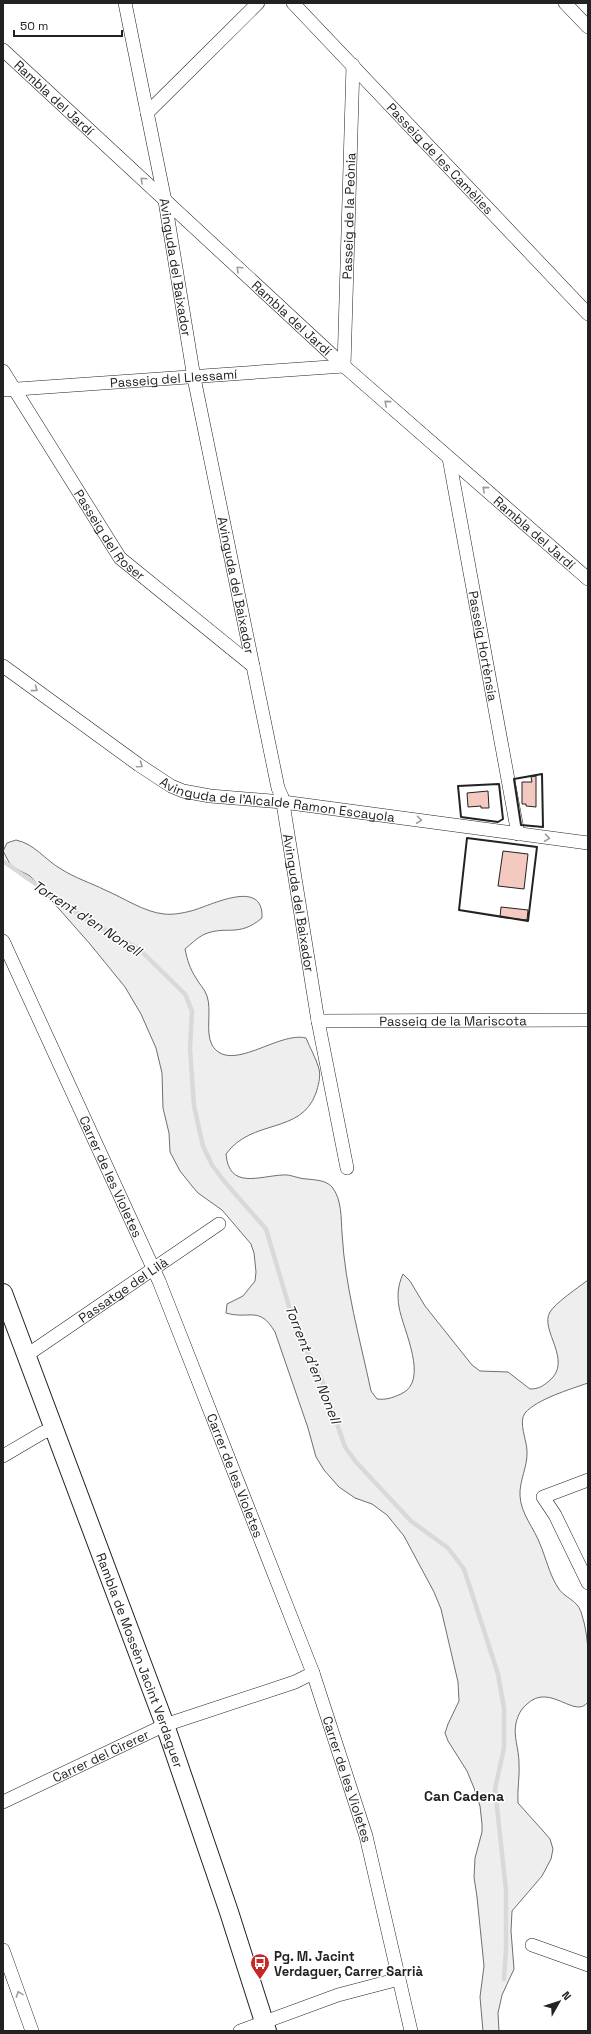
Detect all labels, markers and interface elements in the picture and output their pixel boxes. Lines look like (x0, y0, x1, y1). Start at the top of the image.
scale bar (14, 12, 122, 38)
text: 50 m (20, 18, 48, 34)
street label: Rambla del Jardí (10, 57, 98, 140)
street label: Passeig de les Camèlies (383, 99, 497, 218)
street label: Passeig de la Peònia (339, 152, 359, 280)
one-way arrow (141, 178, 148, 185)
street label: Avinguda del Baixador (156, 197, 195, 338)
one-way arrow (236, 266, 244, 274)
street label: Rambla del Jardí (248, 277, 336, 360)
street label: Passeig del Llessamí (109, 365, 239, 391)
one-way arrow (384, 401, 391, 408)
street label: Passeig del Roser (70, 486, 149, 584)
one-way arrow (482, 487, 489, 494)
street label: Rambla del Jardí (490, 493, 579, 574)
street label: Avinguda del Baixador (214, 515, 258, 656)
street label: Passeig Hortènsia (465, 589, 502, 703)
one-way arrow (30, 684, 37, 691)
one-way arrow (136, 760, 143, 768)
street label: Avinguda de l'Alcalde Ramon Escayola (156, 773, 396, 826)
one-way arrow (416, 815, 422, 824)
street label: Avinguda del Baixador (279, 833, 318, 973)
one-way arrow (544, 833, 551, 842)
water label: Torrent d'en Nonell (29, 876, 146, 961)
street label: Passeig de la Mariscota (379, 1012, 527, 1030)
street label: Carrer de les Violetes (75, 1113, 146, 1240)
street label: Passatge del Lilà (75, 1253, 172, 1327)
water label: Torrent d'en Nonell (281, 1302, 346, 1428)
street label: Carrer de les Violetes (203, 1411, 267, 1540)
street label: Rambla de Mossèn Jacint Verdaguer (92, 1551, 187, 1770)
street label: Carrer de les Violetes (319, 1714, 375, 1844)
street label: Carrer del Cirerer (50, 1726, 152, 1786)
district label: Can Cadena (424, 1787, 504, 1805)
place label: Pg. M. Jacint Verdaguer, Carrer Sarrià (274, 1948, 423, 1980)
bus stop icon: Pg. M. Jacint Verdaguer, Carrer Sarrià (249, 1952, 271, 1980)
north arrow (539, 1982, 579, 2022)
text: N (559, 1988, 575, 2003)
one-way arrow (15, 1991, 23, 1998)

